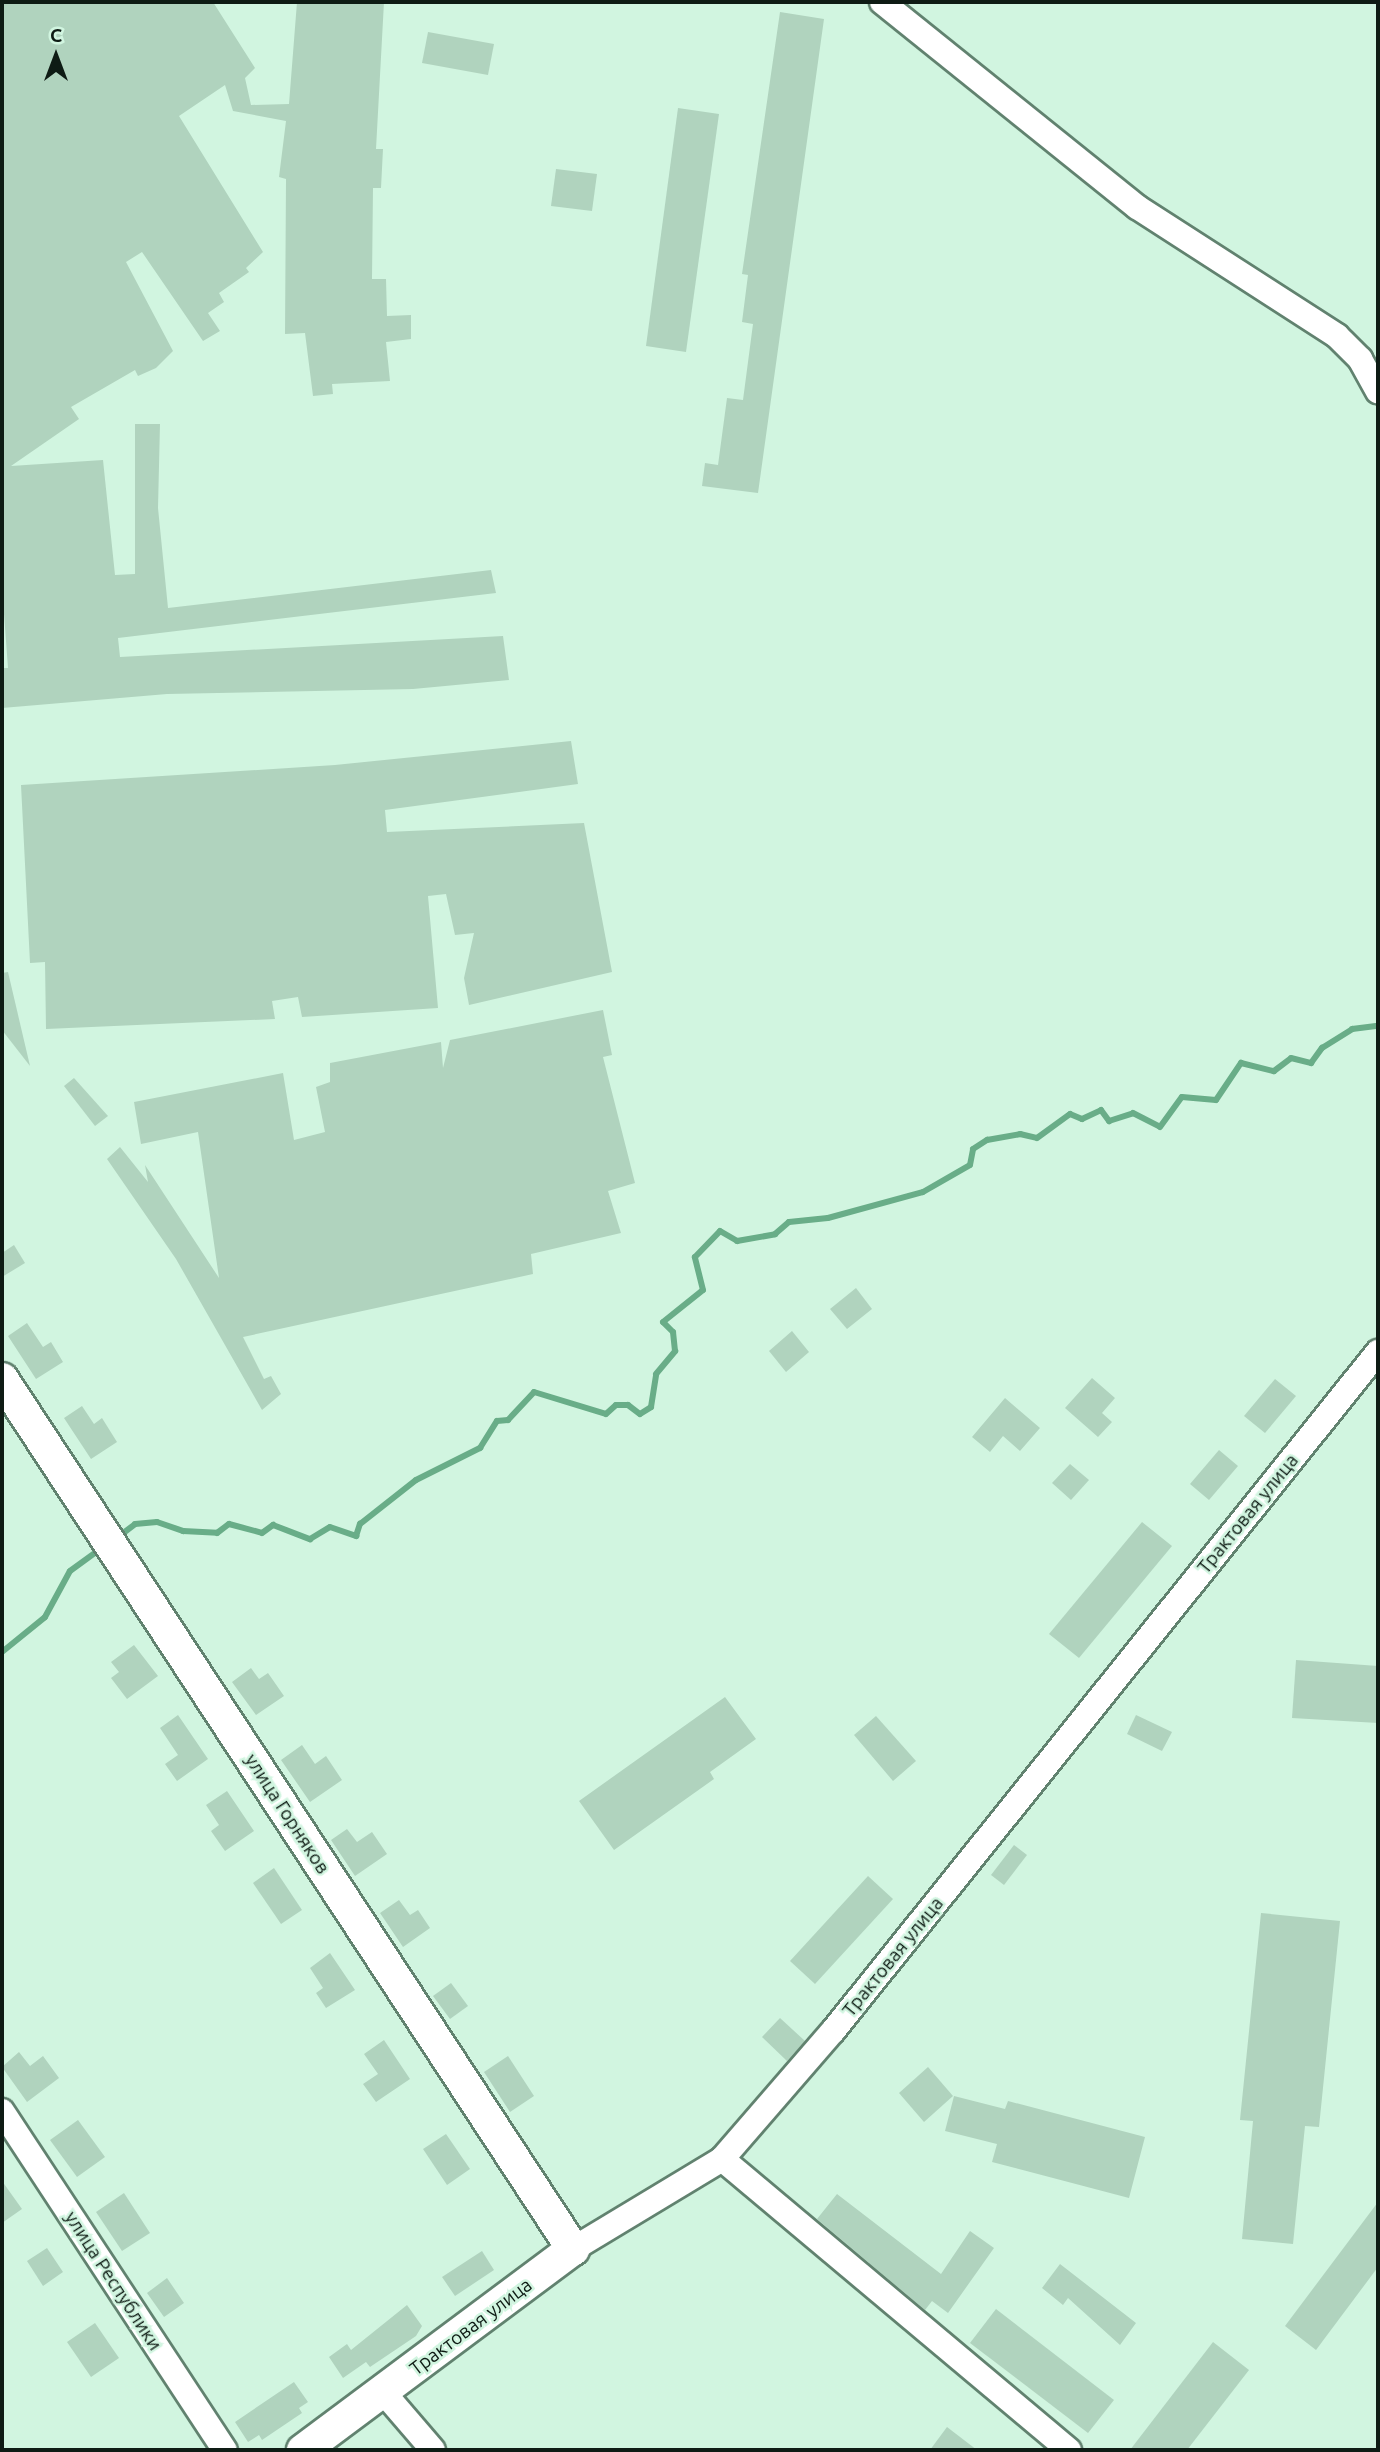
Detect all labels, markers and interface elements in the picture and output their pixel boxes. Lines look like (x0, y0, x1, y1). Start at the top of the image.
north arrow (21, 21, 91, 91)
text: С (50, 24, 62, 46)
street label: Трактовая улица (1193, 1450, 1303, 1578)
street label: улица Горняков (240, 1750, 334, 1878)
street label: Трактовая улица (838, 1893, 948, 2021)
street label: улица Республики (60, 2207, 166, 2355)
street label: Трактовая улица (405, 2274, 537, 2380)

